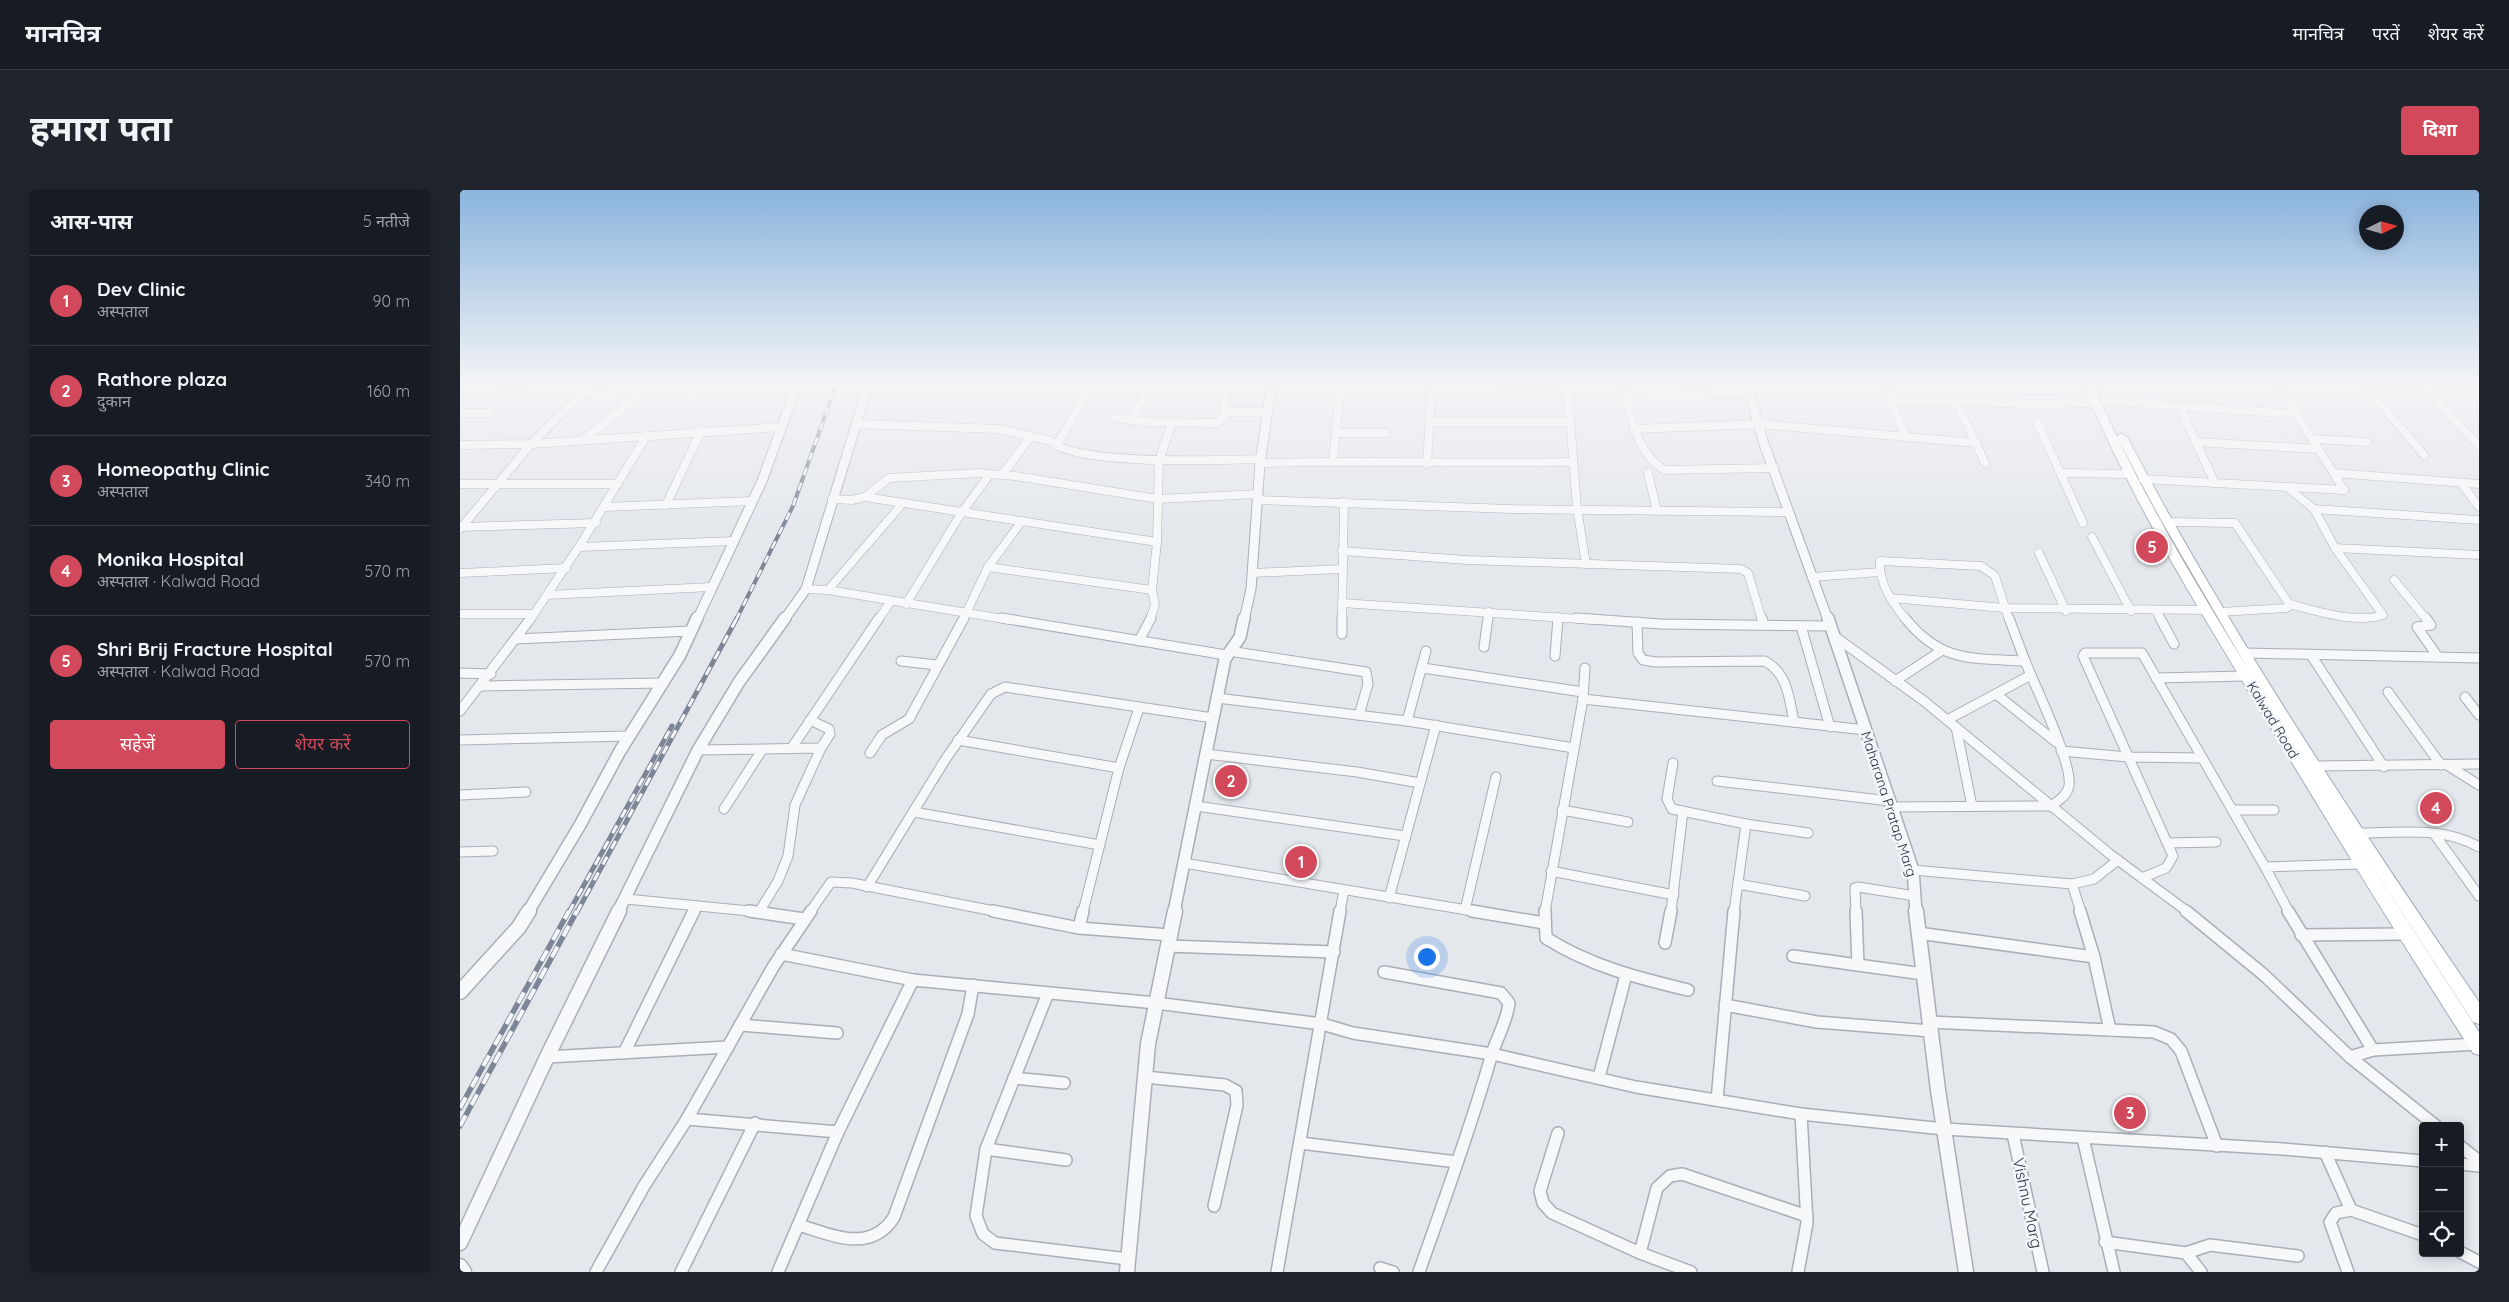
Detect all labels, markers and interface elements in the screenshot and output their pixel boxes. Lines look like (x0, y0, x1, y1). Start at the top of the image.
text: मानचित्र (25, 18, 101, 48)
text: मानचित्र (2293, 22, 2344, 45)
text: परतें (2372, 22, 2400, 45)
text: शेयर करें (2428, 22, 2484, 45)
text: हमारा पता (30, 106, 172, 150)
button: दिशा (2401, 106, 2479, 155)
north arrow (2359, 205, 2404, 250)
text: आस-पास (50, 208, 132, 234)
text: 5 नतीजे (363, 211, 410, 231)
text: Dev Clinic (97, 277, 185, 301)
text: 1 (63, 291, 69, 311)
text: 90 m (373, 291, 410, 311)
text: अस्पताल (97, 301, 149, 321)
text: Rathore plaza (97, 367, 227, 391)
text: 2 (61, 381, 71, 401)
text: 160 m (367, 381, 410, 401)
text: दुकान (97, 391, 131, 411)
text: Homeopathy Clinic (97, 457, 269, 481)
text: 3 (62, 471, 70, 491)
text: 340 m (365, 471, 410, 491)
text: अस्पताल (97, 481, 149, 501)
pin: 5 (2136, 528, 2168, 566)
text: Monika Hospital (97, 547, 244, 571)
text: 4 (61, 561, 71, 581)
text: 570 m (365, 561, 410, 581)
text: अस्पताल · Kalwad Road (97, 571, 260, 591)
text: Shri Brij Fracture Hospital (97, 637, 333, 661)
text: 5 (61, 651, 71, 671)
text: 570 m (365, 651, 410, 671)
text: अस्पताल · Kalwad Road (97, 661, 260, 681)
street label: Kalwad Road (2243, 678, 2303, 762)
button: सहेजें (50, 720, 225, 769)
button: शेयर करें (235, 720, 410, 769)
street label: Maharana Pratap Marg (1857, 729, 1921, 879)
pin: 2 (1215, 762, 1247, 800)
pin: 4 (2420, 789, 2452, 827)
pin: 1 (1285, 843, 1317, 881)
your location (1414, 944, 1440, 970)
pin: 3 (2114, 1094, 2146, 1132)
map controls (2419, 1122, 2464, 1257)
button: + (2419, 1122, 2464, 1167)
street label: Vishnu Marg (2009, 1156, 2047, 1250)
button: − (2419, 1167, 2464, 1212)
button: locate (2419, 1212, 2464, 1257)

